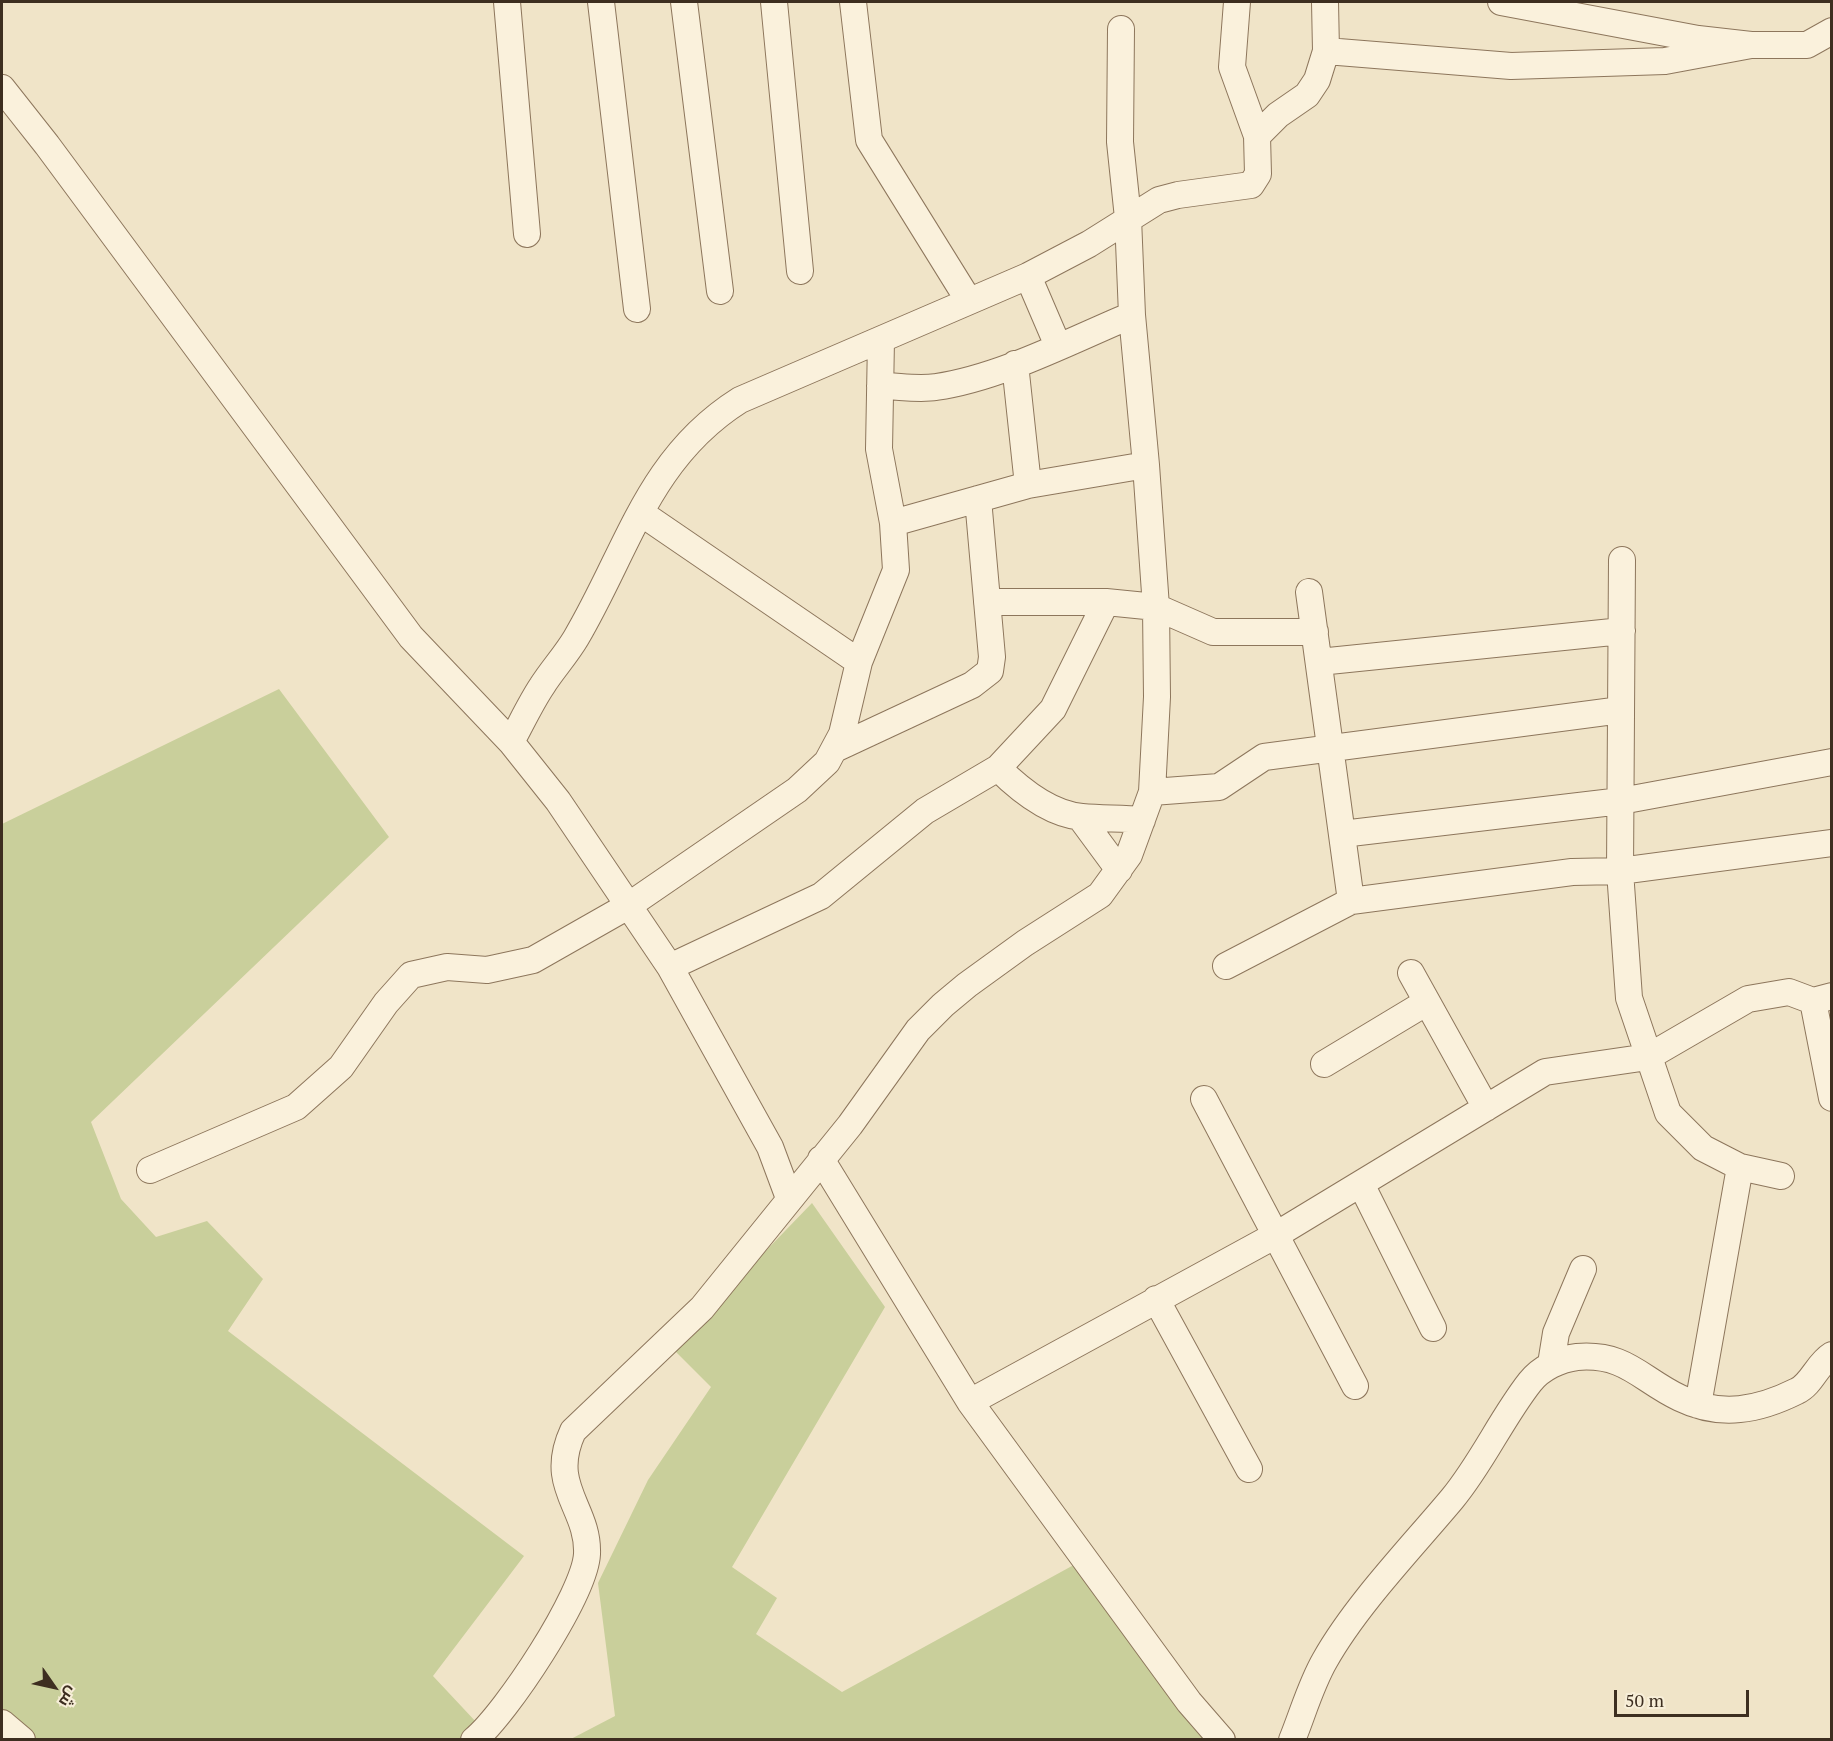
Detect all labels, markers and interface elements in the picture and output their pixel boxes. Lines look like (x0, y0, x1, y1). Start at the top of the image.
north arrow (24, 1657, 84, 1717)
scale bar (1617, 1678, 1752, 1716)
text: ش (54, 1682, 84, 1712)
text: 50 m (1625, 1688, 1664, 1712)

